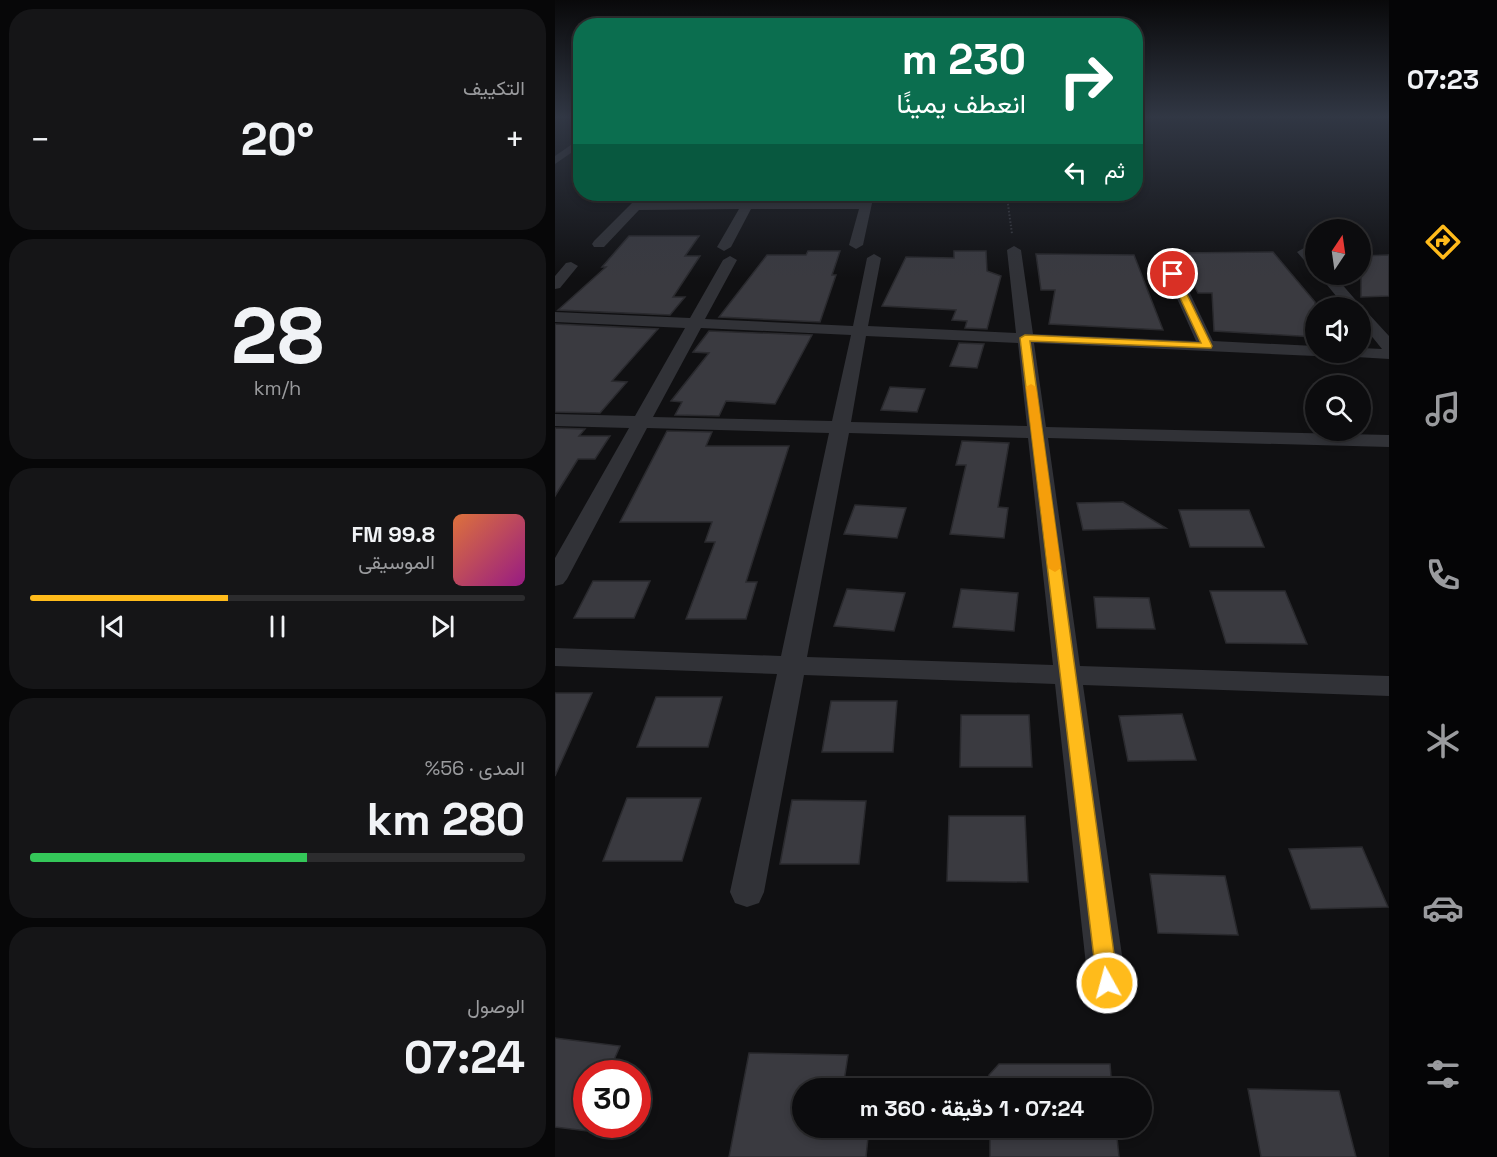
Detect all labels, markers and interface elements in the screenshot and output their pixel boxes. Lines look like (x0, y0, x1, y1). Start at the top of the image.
text: 230 m (902, 33, 1026, 86)
icon: right (1047, 42, 1125, 120)
text: 07:23 (1407, 62, 1479, 97)
text: التكييف (463, 75, 525, 101)
text: انعطف يمينًا (896, 86, 1026, 121)
text: 20° (241, 111, 314, 168)
text: − (30, 119, 50, 161)
text: + (505, 119, 525, 161)
icon: left (1059, 156, 1092, 189)
text: ثم (1104, 156, 1125, 184)
north arrow (1305, 219, 1371, 285)
map controls (1305, 219, 1371, 441)
icon: directions (1422, 221, 1464, 263)
pin (1147, 248, 1198, 299)
icon: arrive (1156, 257, 1189, 290)
text: 28 (231, 286, 324, 386)
button: sound (1305, 297, 1371, 363)
text: km/h (254, 375, 301, 401)
button: search (1305, 375, 1371, 441)
icon: music (1422, 388, 1464, 430)
text: 99.8 FM (352, 520, 435, 548)
text: الموسيقى (358, 549, 435, 575)
icon: phone (1422, 554, 1464, 596)
icon: previous (96, 610, 129, 643)
icon: pause (261, 610, 294, 643)
icon: next (426, 610, 459, 643)
icon: climate (1422, 720, 1464, 762)
text: المدى · 56% (425, 755, 525, 781)
text: 280 km (367, 791, 525, 848)
icon: car (1422, 887, 1464, 929)
position arrow (1075, 951, 1139, 1015)
text: الوصول (467, 993, 525, 1019)
text: 07:24 (404, 1029, 525, 1086)
icon: filters (1422, 1053, 1464, 1095)
speed limit sign: 30 (573, 1060, 651, 1138)
text: 07:24 · 1 دقيقة · 360 m (860, 1094, 1084, 1122)

